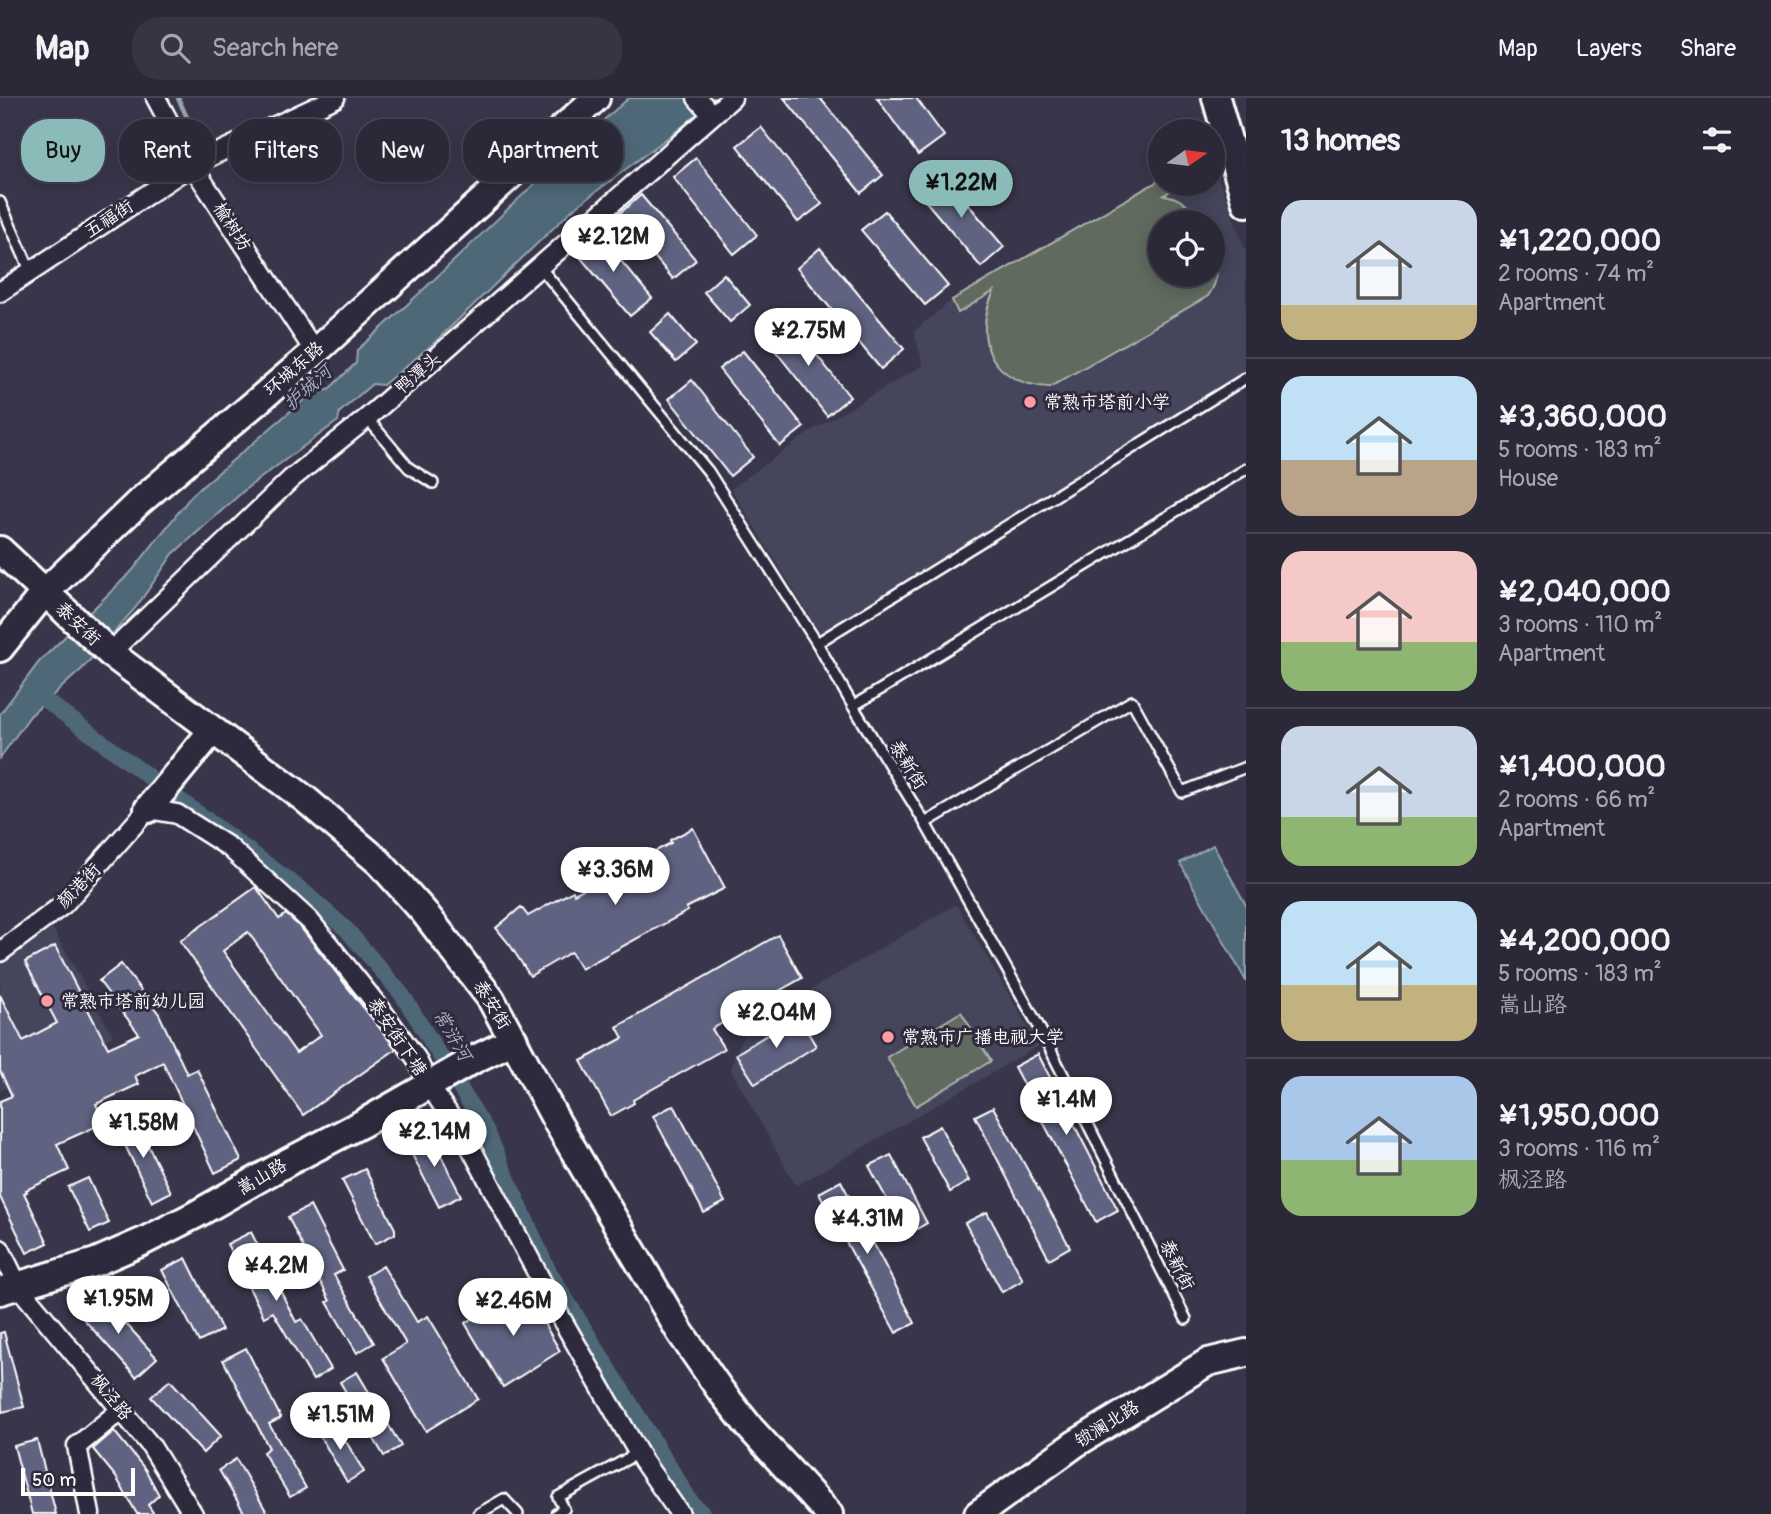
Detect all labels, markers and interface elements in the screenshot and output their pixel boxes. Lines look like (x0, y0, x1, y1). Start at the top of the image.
search box (132, 17, 622, 80)
text: Map (35, 28, 90, 69)
icon: search (156, 29, 194, 67)
text: Search here (212, 32, 339, 64)
text: Map (1498, 34, 1538, 63)
text: Layers (1576, 34, 1642, 63)
text: Share (1680, 34, 1736, 63)
chip: Buy (21, 119, 105, 182)
chip: Rent (119, 119, 215, 182)
chip: Filters (229, 119, 342, 182)
chip: New (356, 119, 449, 182)
chip: Apartment (463, 119, 623, 182)
north arrow (1148, 119, 1225, 196)
map controls (1148, 119, 1225, 287)
icon: filters (1698, 121, 1736, 159)
text: 13 homes (1281, 122, 1400, 159)
pin: ¥1.22M (904, 160, 1018, 220)
text: ¥1.22M (925, 168, 997, 197)
street label: 五福街 (80, 195, 138, 243)
street label: 榆树坊 (208, 198, 256, 256)
button: locate (1148, 210, 1225, 287)
pin: ¥2.12M (556, 214, 670, 274)
text: ¥2.12M (577, 222, 649, 251)
text: ¥1,220,000 (1498, 222, 1661, 259)
icon: home (1337, 228, 1421, 312)
text: 2 rooms · 74 m² (1498, 259, 1654, 288)
text: Apartment (1498, 288, 1605, 317)
pin: ¥2.75M (751, 308, 865, 368)
text: ¥2.75M (770, 316, 846, 345)
street label: 环城东路 (259, 337, 329, 401)
street label: 鸭潭头 (390, 347, 446, 399)
water label: 护城河 (279, 358, 339, 416)
place label: 常熟市塔前小学 (1044, 391, 1170, 414)
marker: 常熟市塔前小学 (1022, 394, 1038, 410)
text: ¥3,360,000 (1498, 398, 1667, 435)
icon: home (1337, 404, 1421, 488)
text: 5 rooms · 183 m² (1498, 435, 1662, 464)
text: House (1498, 464, 1558, 493)
text: ¥2,040,000 (1498, 573, 1671, 610)
icon: home (1337, 579, 1421, 663)
street label: 泰安街 (50, 597, 106, 651)
text: 3 rooms · 110 m² (1498, 610, 1662, 639)
text: Apartment (1498, 639, 1605, 668)
street label: 泰新街 (884, 736, 932, 794)
text: ¥1,400,000 (1498, 748, 1666, 785)
icon: home (1337, 754, 1421, 838)
text: 2 rooms · 66 m² (1498, 785, 1655, 814)
text: Apartment (1498, 814, 1605, 843)
pin: ¥3.36M (558, 848, 672, 907)
text: ¥3.36M (577, 855, 653, 884)
street label: 颜港街 (52, 859, 106, 913)
text: ¥4,200,000 (1498, 922, 1671, 959)
icon: home (1337, 929, 1421, 1013)
text: 5 rooms · 183 m² (1498, 959, 1662, 988)
street label: 泰安街 (468, 976, 516, 1034)
place label: 常熟市塔前幼儿园 (61, 990, 205, 1013)
pin: ¥2.04M (719, 990, 833, 1050)
text: 嵩山路 (1498, 990, 1567, 1019)
marker: 常熟市塔前幼儿园 (39, 993, 55, 1009)
street label: 泰安街下塘 (362, 993, 432, 1081)
text: ¥2.04M (736, 998, 816, 1027)
water label: 常浒河 (427, 1004, 479, 1068)
place label: 常熟市广播电视大学 (902, 1026, 1064, 1049)
marker: 常熟市广播电视大学 (880, 1029, 896, 1045)
pin: ¥1.4M (1017, 1077, 1115, 1137)
text: ¥1.4M (1036, 1085, 1096, 1114)
text: ¥1,950,000 (1498, 1097, 1659, 1134)
pin: ¥1.58M (86, 1100, 200, 1160)
icon: home (1337, 1104, 1421, 1188)
text: ¥1.58M (108, 1108, 178, 1137)
pin: ¥2.14M (377, 1110, 491, 1169)
text: ¥2.14M (398, 1117, 470, 1146)
text: 3 rooms · 116 m² (1498, 1134, 1660, 1163)
street label: 嵩山路 (233, 1154, 291, 1200)
text: 枫泾路 (1498, 1165, 1567, 1194)
pin: ¥4.31M (810, 1196, 924, 1256)
text: ¥4.31M (831, 1204, 903, 1233)
street label: 泰新街 (1154, 1236, 1200, 1294)
pin: ¥4.2M (227, 1244, 325, 1303)
text: ¥4.2M (244, 1251, 308, 1280)
pin: ¥1.95M (61, 1276, 175, 1336)
pin: ¥2.46M (456, 1278, 570, 1338)
text: ¥1.95M (83, 1284, 153, 1313)
text: ¥2.46M (474, 1286, 552, 1315)
street label: 枫泾路 (85, 1369, 137, 1425)
pin: ¥1.51M (283, 1392, 397, 1452)
street label: 锁澜北路 (1070, 1395, 1144, 1453)
text: ¥1.51M (306, 1400, 374, 1429)
scale bar (21, 1465, 135, 1497)
text: 50 m (32, 1468, 76, 1492)

